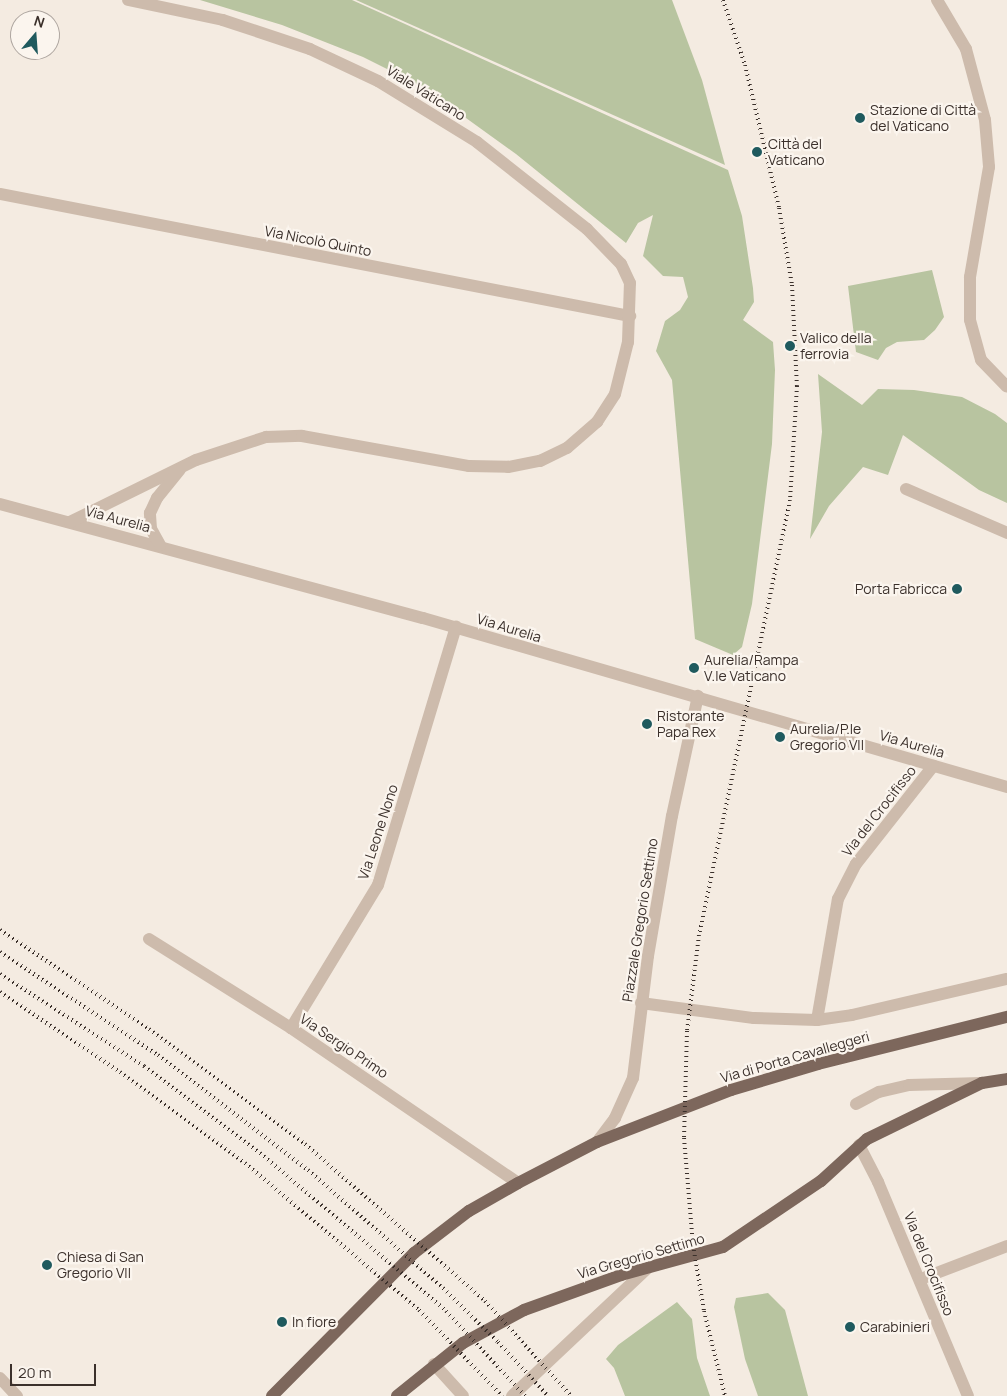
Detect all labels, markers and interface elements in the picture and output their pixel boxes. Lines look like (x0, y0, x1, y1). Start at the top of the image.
north arrow (10, 10, 60, 60)
text: N (32, 11, 47, 32)
street label: Viale Vaticano (383, 62, 469, 124)
place label: Stazione di Città del Vaticano (870, 102, 976, 134)
marker: Stazione di Città del Vaticano (854, 112, 866, 124)
place label: Città del Vaticano (768, 136, 825, 168)
marker: Città del Vaticano (750, 145, 764, 159)
street label: Via Nicolò Quinto (263, 222, 373, 260)
place label: Valico della ferrovia (800, 330, 872, 362)
marker: Valico della ferrovia (784, 340, 796, 352)
street label: Via Aurelia (84, 502, 152, 536)
place label: Porta Fabricca (855, 581, 947, 597)
marker: Porta Fabricca (951, 583, 963, 595)
street label: Via Aurelia (475, 610, 543, 646)
place label: Aurelia/Rampa V.le Vaticano (704, 652, 799, 684)
marker: Aurelia/Rampa V.le Vaticano (688, 662, 700, 674)
place label: Ristorante Papa Rex (657, 708, 724, 740)
marker: Ristorante Papa Rex (641, 718, 653, 730)
place label: Aurelia/P.le Gregorio VII (790, 721, 864, 754)
street label: Via Aurelia (878, 727, 946, 761)
marker: Aurelia/P.le Gregorio VII (774, 731, 786, 743)
street label: Via del Crocifisso (839, 762, 919, 860)
street label: Via Leone Nono (355, 782, 401, 882)
street label: Piazzale Gregorio Settimo (619, 837, 661, 1003)
street label: Via Sergio Primo (297, 1010, 391, 1082)
street label: Via di Porta Cavalleggeri (719, 1028, 871, 1086)
street label: Via del Crocifisso (901, 1210, 957, 1318)
street label: Via Gregorio Settimo (575, 1230, 707, 1282)
place label: Chiesa di San Gregorio VII (57, 1249, 144, 1282)
marker: Chiesa di San Gregorio VII (41, 1259, 53, 1271)
place label: In fiore (292, 1314, 336, 1330)
marker: In fiore (276, 1316, 288, 1328)
place label: Carabinieri (860, 1319, 930, 1335)
marker: Carabinieri (844, 1321, 856, 1333)
scale bar (12, 1354, 99, 1386)
text: 20 m (18, 1362, 51, 1383)

